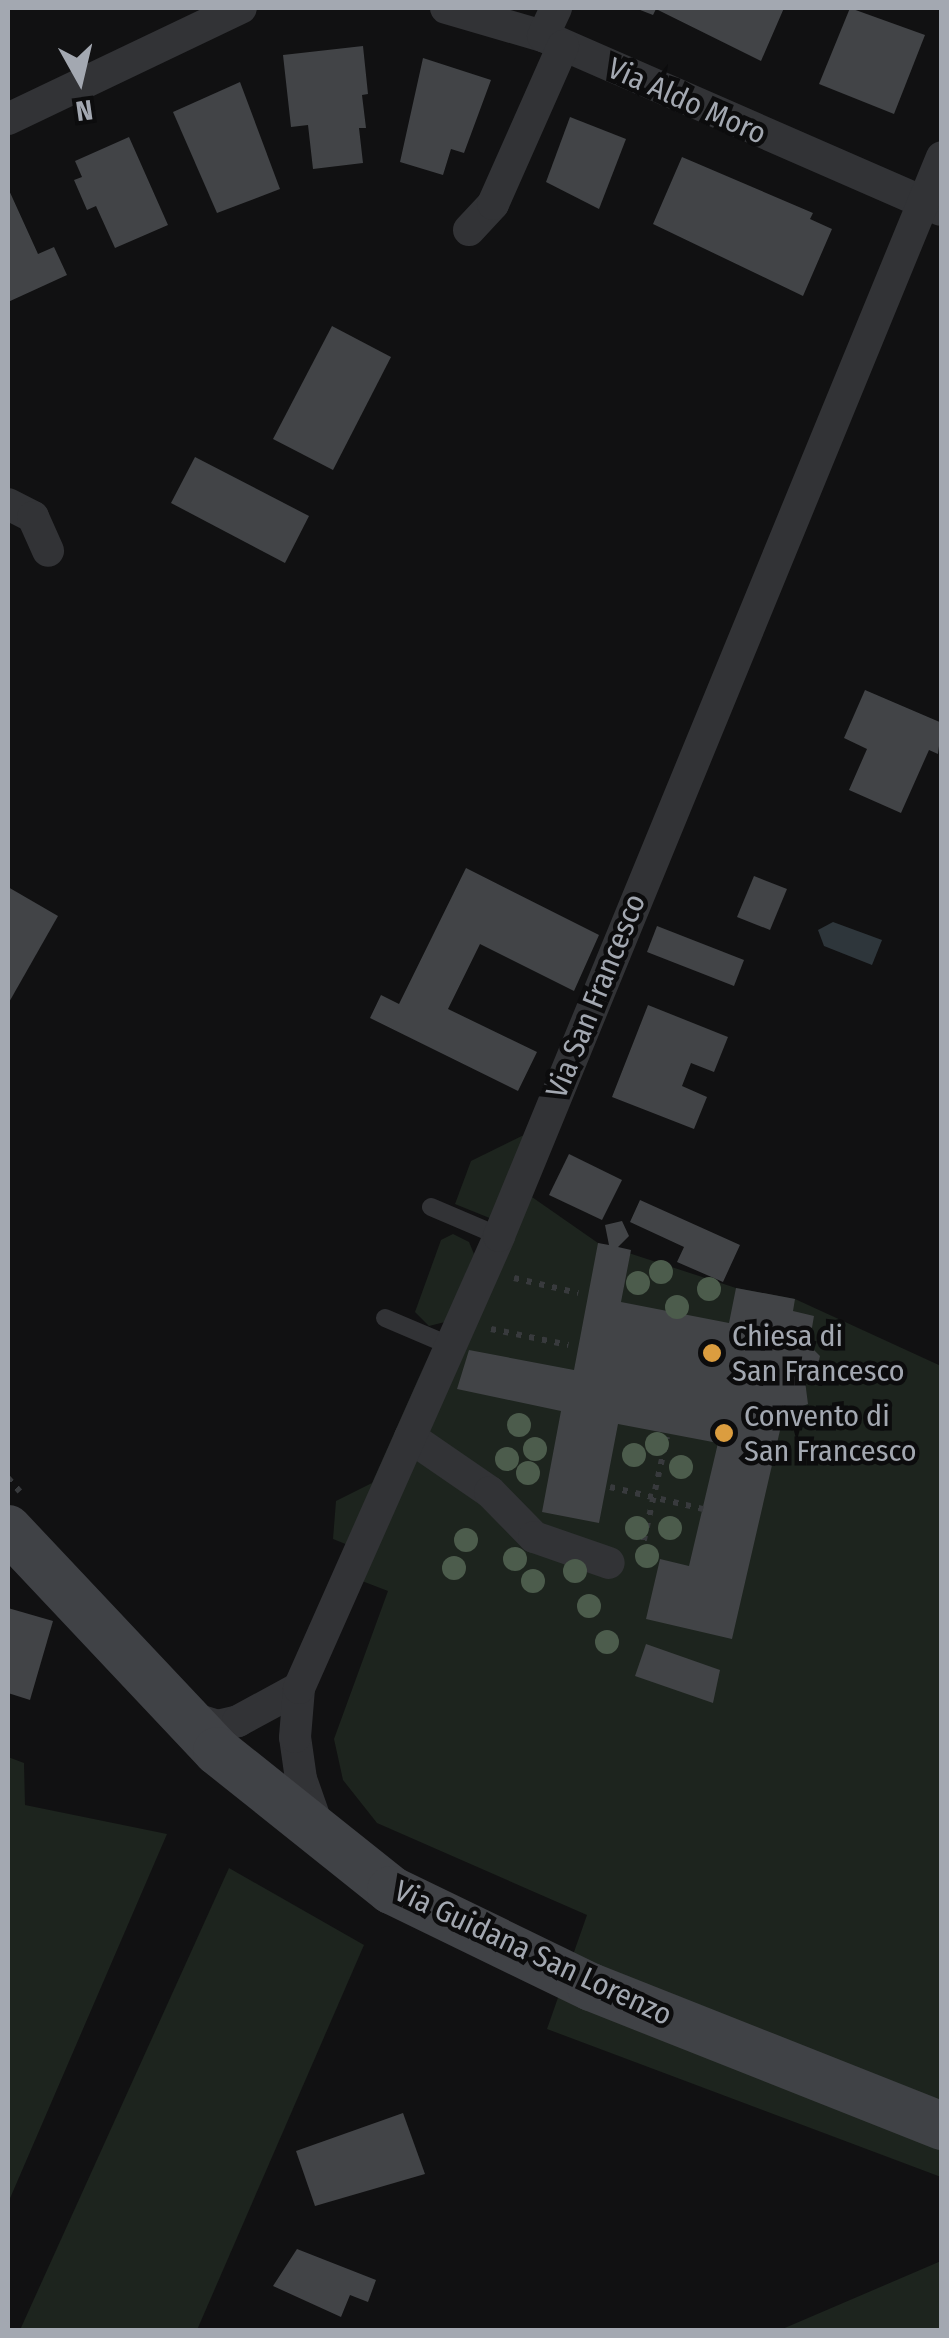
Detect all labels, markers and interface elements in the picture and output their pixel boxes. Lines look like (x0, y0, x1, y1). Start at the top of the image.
north arrow (30, 30, 130, 130)
street label: Via Aldo Moro (602, 50, 772, 152)
text: N (74, 93, 95, 128)
street label: Via San Francesco (539, 889, 653, 1103)
place label: Chiesa di San Francesco (732, 1318, 905, 1388)
marker: Chiesa di San Francesco (701, 1342, 723, 1364)
place label: Convento di San Francesco (744, 1398, 917, 1468)
marker: Convento di San Francesco (713, 1422, 735, 1444)
street label: Via Guidana San Lorenzo (389, 1873, 677, 2033)

